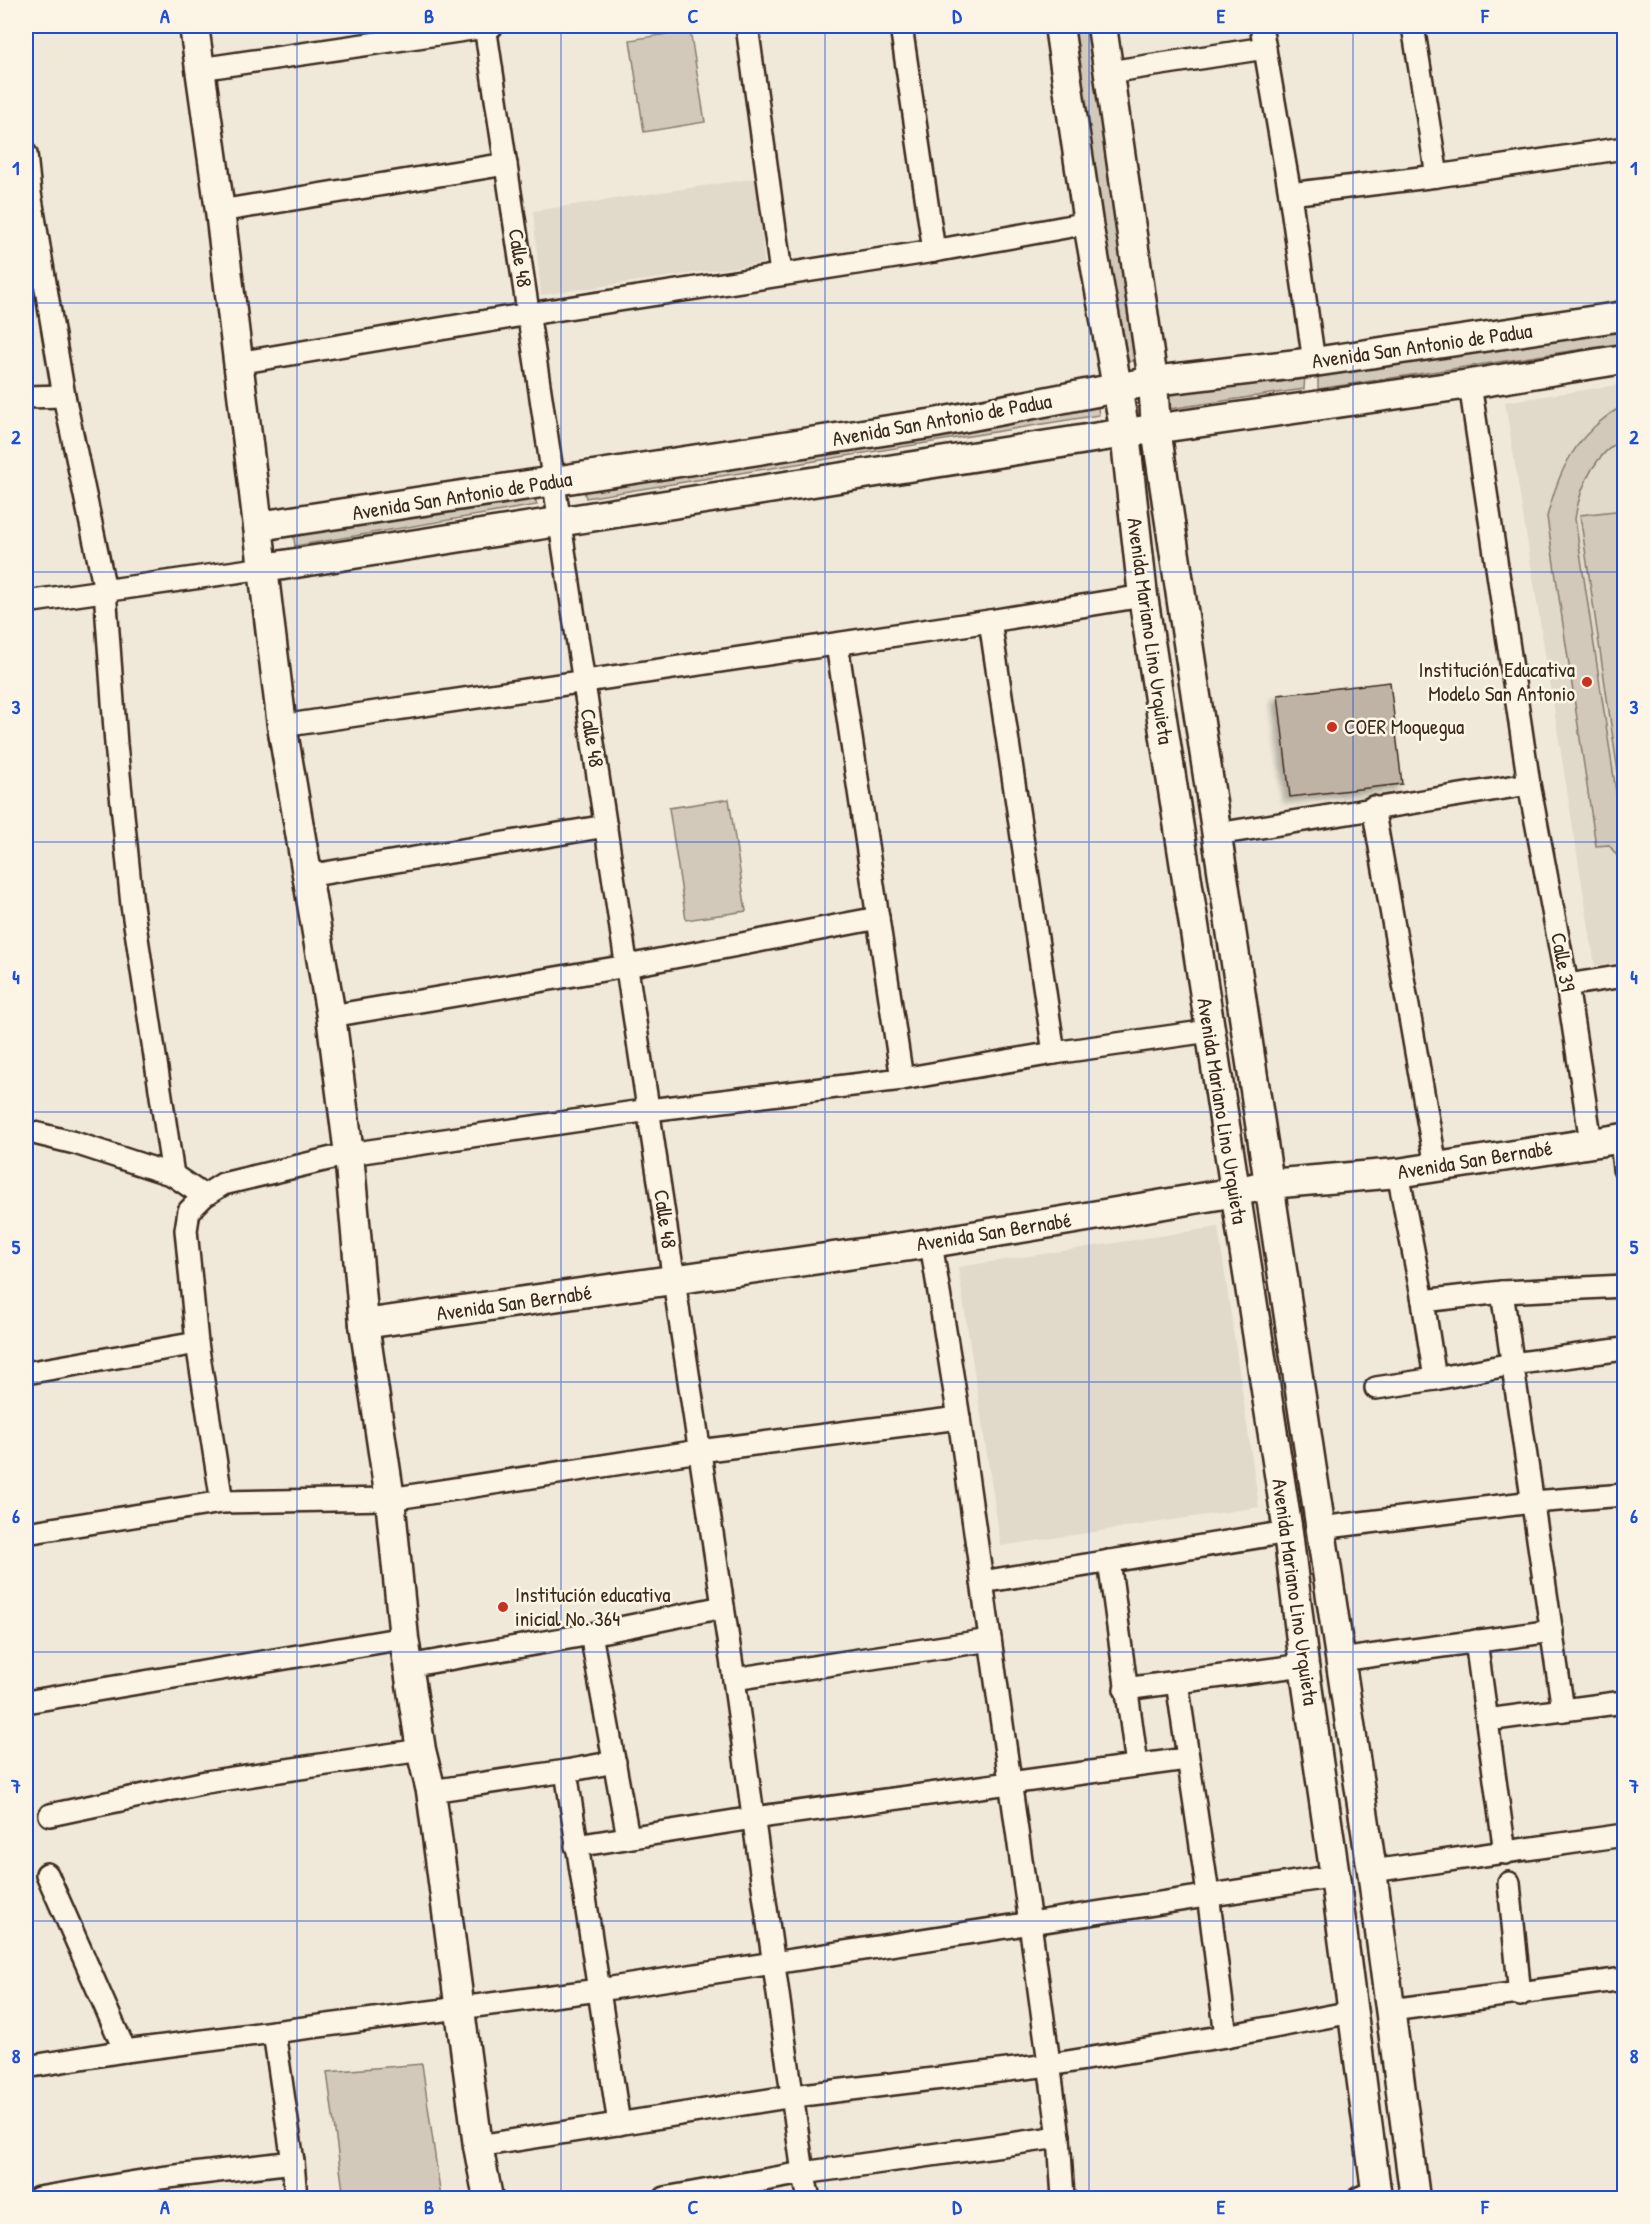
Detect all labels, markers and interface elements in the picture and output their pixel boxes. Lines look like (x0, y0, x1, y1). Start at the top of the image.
text: A (160, 2, 170, 29)
text: B (424, 2, 434, 29)
text: C (688, 2, 699, 29)
text: D (952, 2, 962, 29)
text: E (1217, 2, 1226, 29)
text: F (1480, 2, 1490, 29)
text: 1 (12, 154, 20, 181)
text: 1 (1630, 154, 1638, 181)
street label: Calle 48 (502, 227, 539, 289)
street label: Avenida San Antonio de Padua (1310, 316, 1534, 375)
street label: Avenida San Antonio de Padua (830, 386, 1054, 453)
text: 2 (11, 423, 21, 450)
text: 2 (1629, 423, 1639, 450)
street label: Avenida San Antonio de Padua (350, 464, 574, 527)
street label: Avenida Mariano Lino Urquieta (1120, 516, 1181, 746)
place label: Institución Educativa Modelo San Antonio (1418, 655, 1575, 708)
marker: Institución Educativa Modelo San Antonio (1580, 675, 1594, 689)
text: 3 (12, 693, 21, 720)
text: 3 (1630, 693, 1639, 720)
street label: Calle 48 (574, 707, 611, 769)
place label: COER Moquegua (1344, 712, 1464, 741)
marker: COER Moquegua (1325, 720, 1339, 734)
street label: Calle 39 (1544, 930, 1583, 994)
text: 4 (12, 963, 20, 990)
text: 4 (1630, 963, 1638, 990)
street label: Avenida Mariano Lino Urquieta (1190, 996, 1255, 1226)
street label: Avenida San Bernabé (1395, 1133, 1554, 1186)
street label: Calle 48 (647, 1188, 684, 1250)
street label: Avenida San Bernabé (914, 1205, 1073, 1258)
text: 5 (12, 1233, 21, 1260)
text: 5 (1630, 1233, 1639, 1260)
street label: Avenida San Bernabé (434, 1277, 593, 1328)
street label: Avenida Mariano Lino Urquieta (1265, 1477, 1326, 1707)
text: 6 (12, 1502, 20, 1529)
text: 6 (1630, 1502, 1638, 1529)
place label: Institución educativa inicial No. 364 (515, 1580, 671, 1633)
marker: Institución educativa inicial No. 364 (496, 1600, 510, 1614)
text: 7 (10, 1772, 21, 1799)
text: 7 (1628, 1772, 1639, 1799)
text: 8 (12, 2042, 21, 2069)
text: 8 (1630, 2042, 1639, 2069)
text: A (160, 2193, 170, 2220)
text: B (424, 2193, 434, 2220)
text: C (688, 2193, 699, 2220)
text: D (952, 2193, 962, 2220)
text: E (1217, 2193, 1226, 2220)
text: F (1480, 2193, 1490, 2220)

